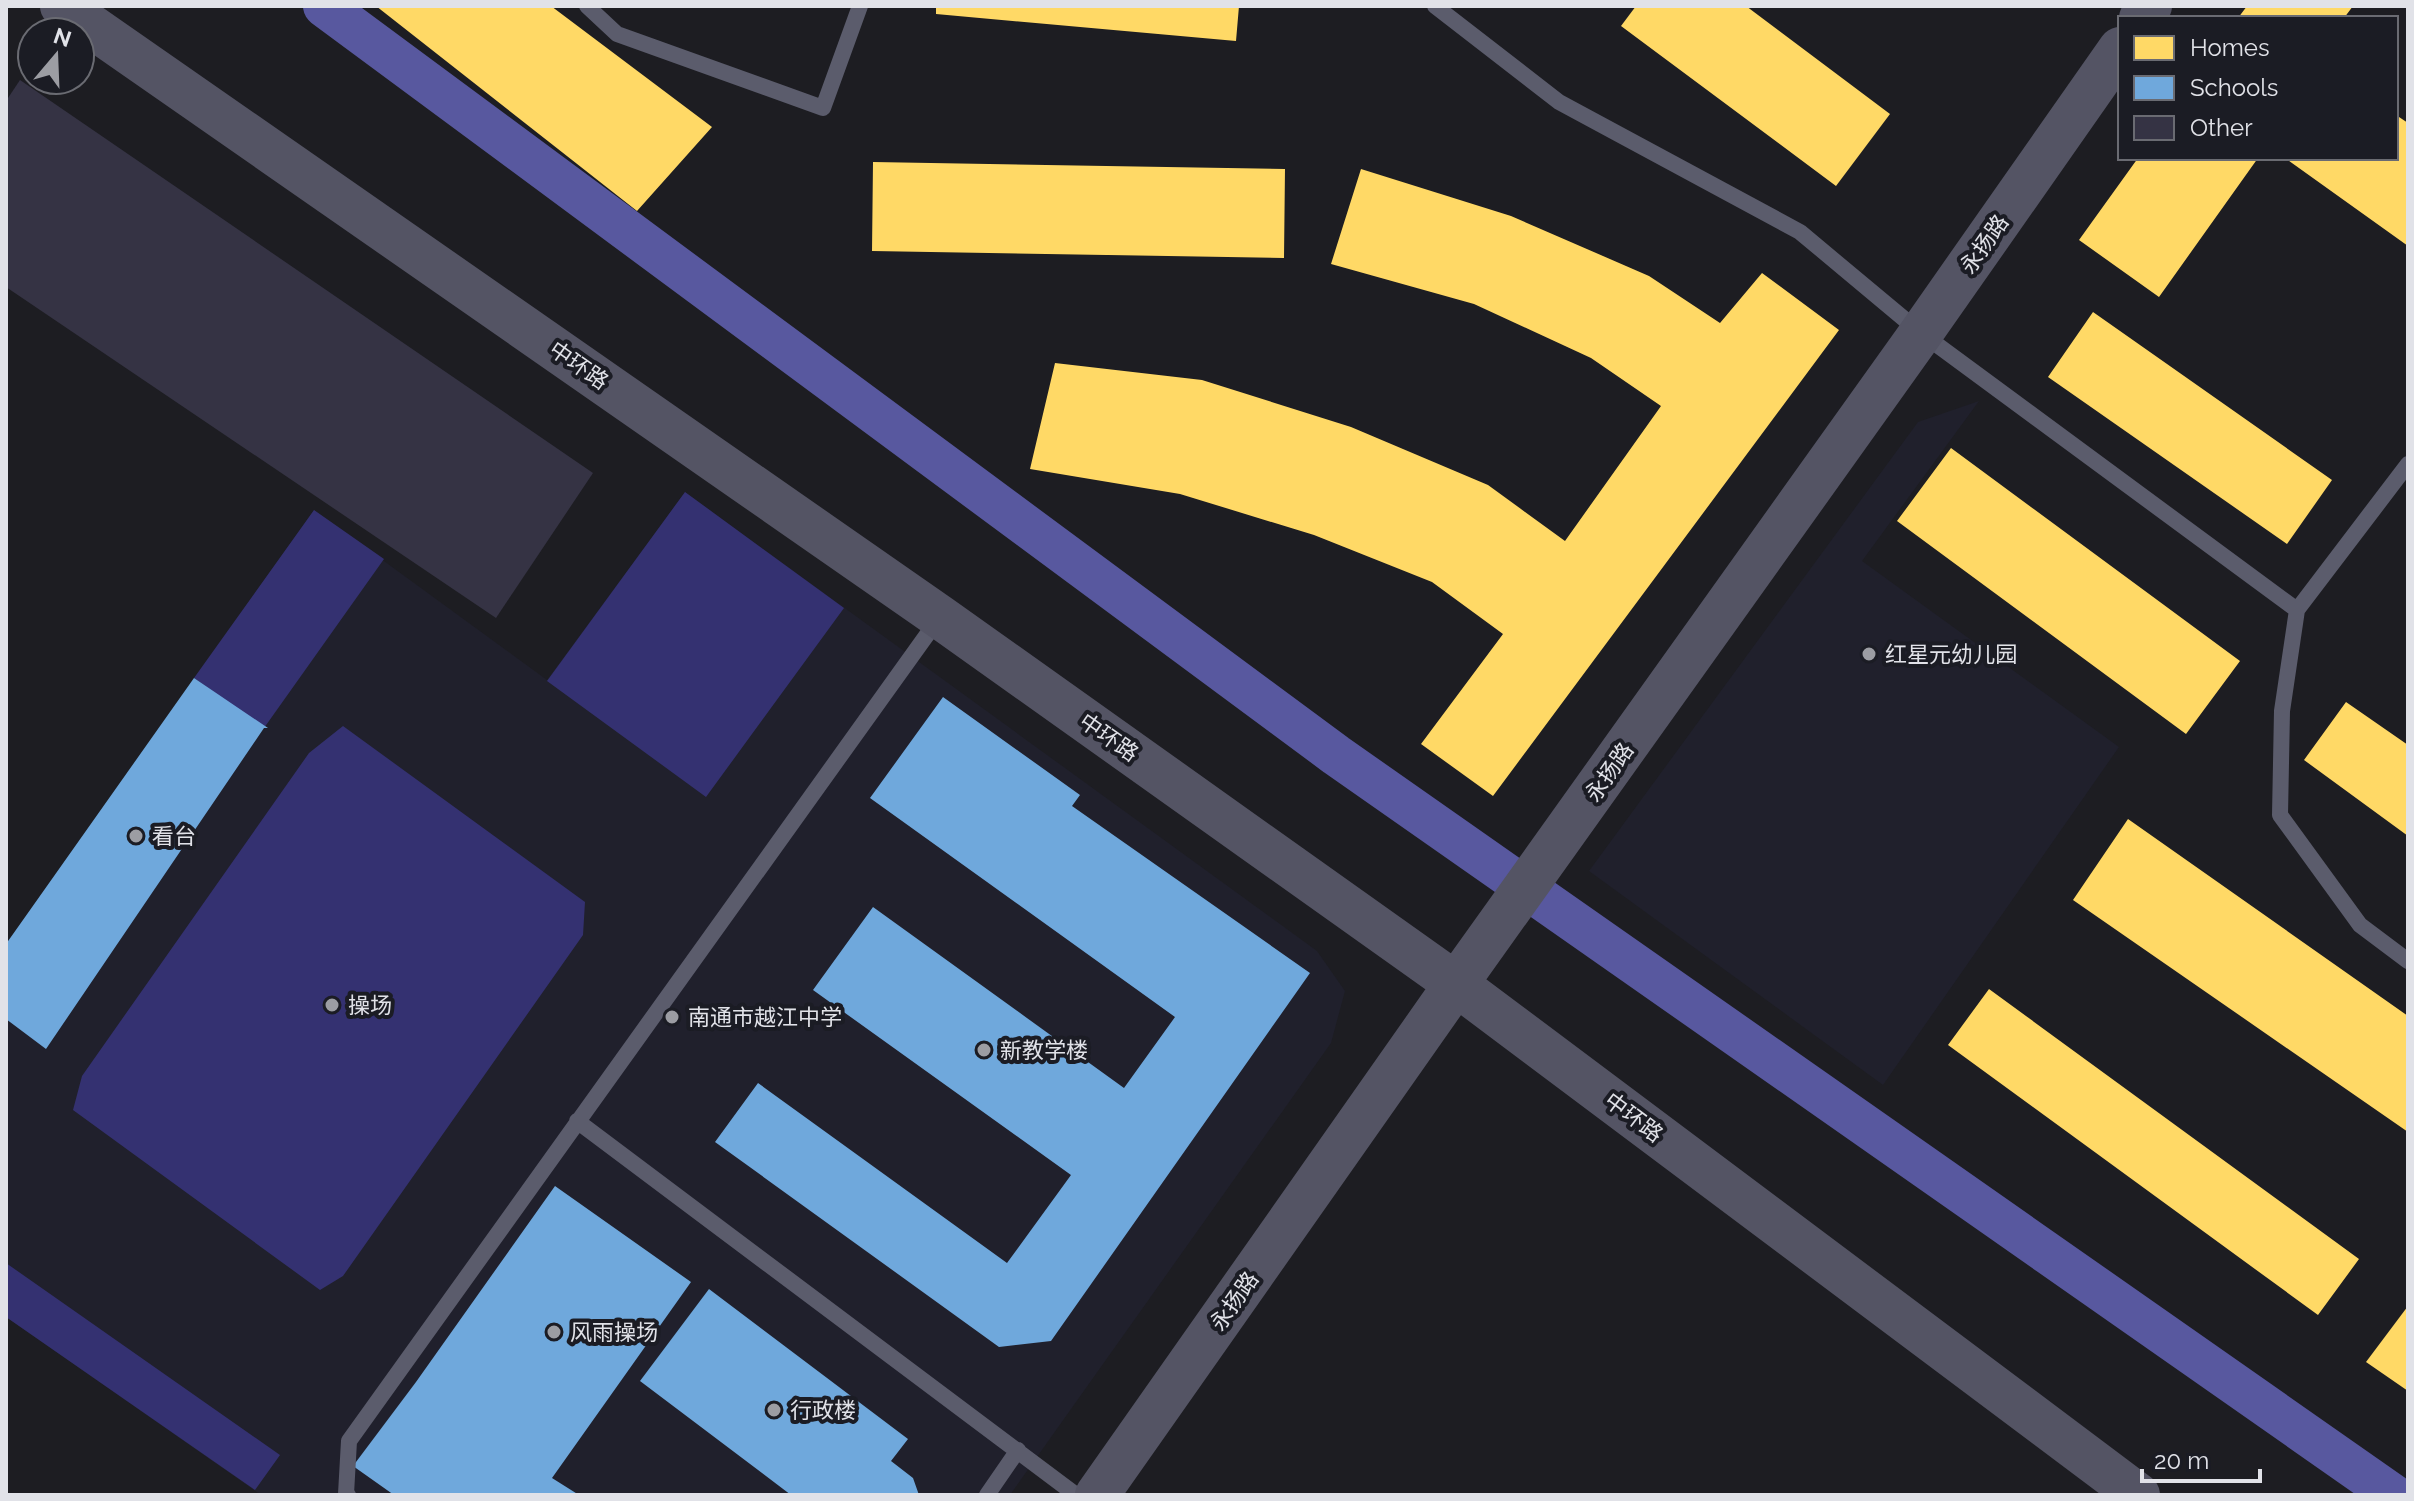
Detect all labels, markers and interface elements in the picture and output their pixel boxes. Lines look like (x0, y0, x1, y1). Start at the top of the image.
north arrow (16, 16, 96, 96)
legend (2118, 16, 2398, 160)
text: N (50, 22, 75, 52)
text: Homes (2190, 33, 2270, 62)
text: Schools (2190, 73, 2278, 102)
text: Other (2190, 113, 2253, 142)
street label: 永扬路 (1954, 210, 2014, 278)
street label: 中环路 (545, 335, 613, 395)
place label: 红星元幼儿园 (1885, 641, 2017, 667)
marker: 红星元幼儿园 (1860, 645, 1878, 663)
street label: 中环路 (1075, 707, 1143, 767)
street label: 永扬路 (1579, 738, 1639, 806)
place label: 看台 (152, 823, 196, 849)
marker: 看台 (127, 827, 145, 845)
place label: 操场 (348, 992, 392, 1018)
marker: 操场 (323, 996, 341, 1014)
place label: 南通市越江中学 (688, 1004, 842, 1030)
marker: 南通市越江中学 (663, 1008, 681, 1026)
place label: 新教学楼 (1000, 1037, 1088, 1063)
marker: 新教学楼 (975, 1041, 993, 1059)
street label: 中环路 (1600, 1087, 1668, 1147)
street label: 永扬路 (1204, 1267, 1264, 1335)
place label: 风雨操场 (570, 1319, 658, 1345)
marker: 风雨操场 (545, 1323, 563, 1341)
place label: 行政楼 (790, 1397, 856, 1423)
marker: 行政楼 (765, 1401, 783, 1419)
scale bar (2142, 1433, 2260, 1483)
text: 20 m (2154, 1446, 2209, 1475)

